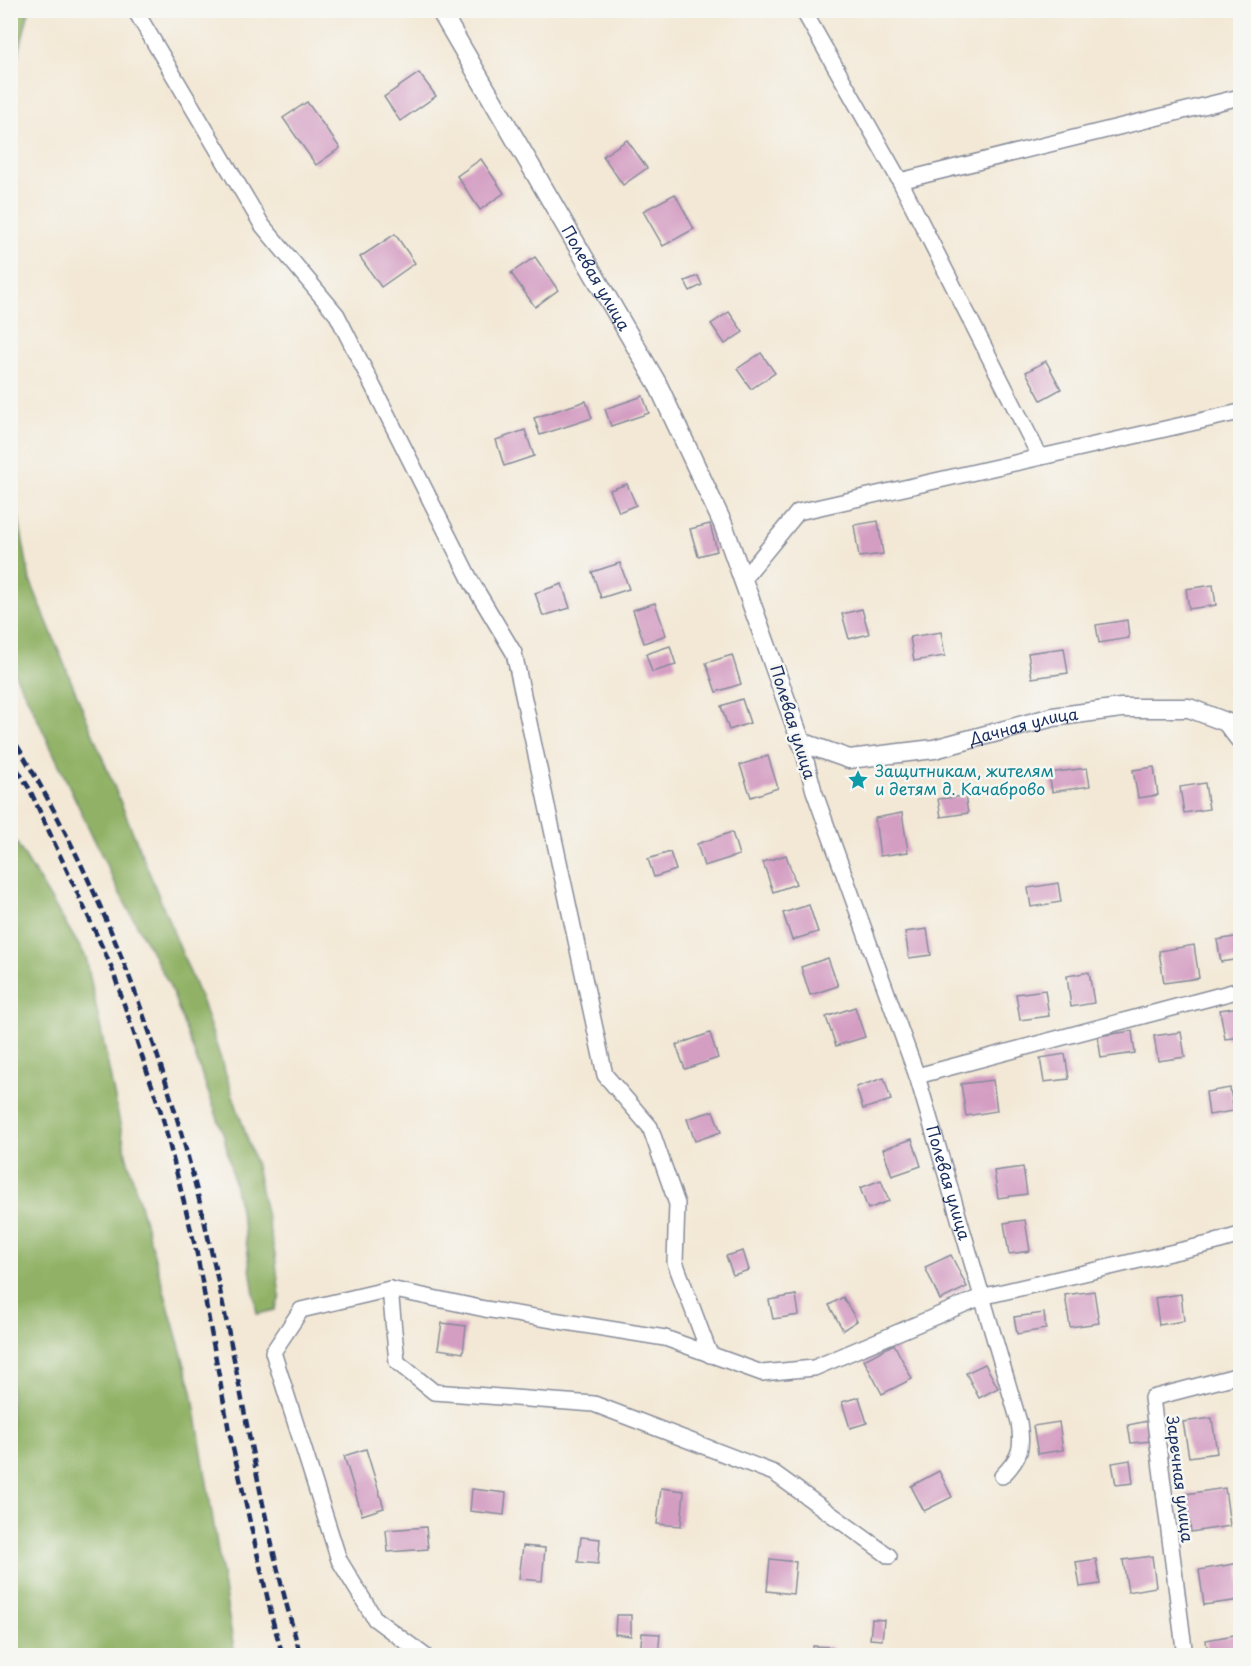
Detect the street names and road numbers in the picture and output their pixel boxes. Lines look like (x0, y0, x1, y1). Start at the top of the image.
street label: Полевая улица (557, 220, 637, 335)
street label: Полевая улица (765, 662, 823, 782)
street label: Дачная улица (965, 701, 1080, 750)
street label: Полевая улица (921, 1122, 978, 1243)
street label: Заречная улица (1161, 1414, 1201, 1544)

